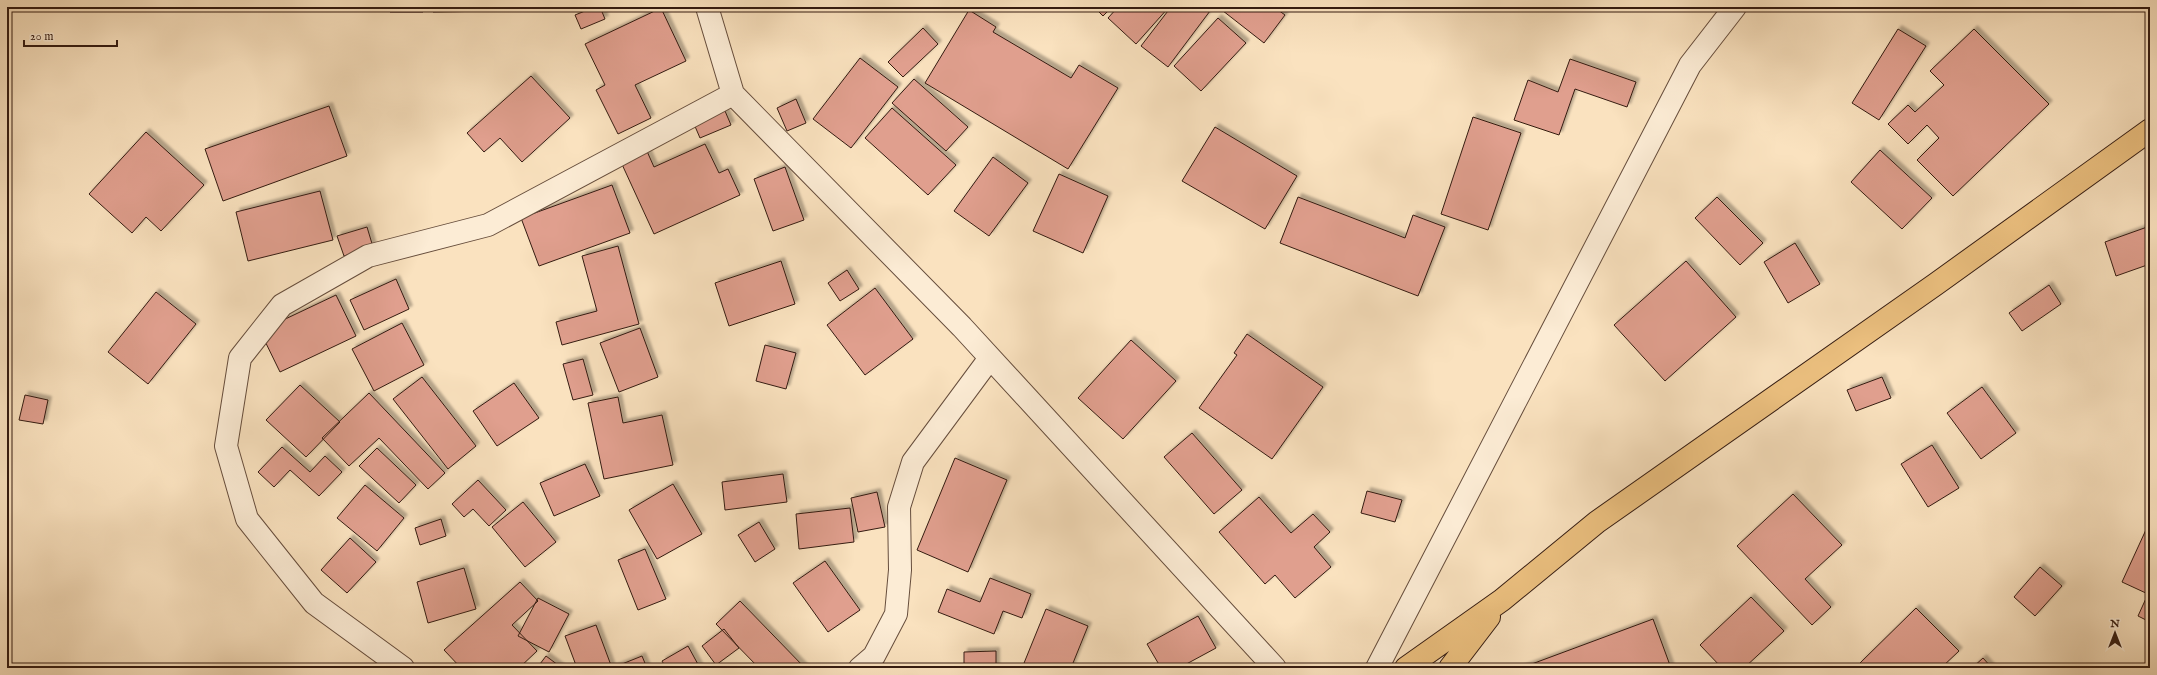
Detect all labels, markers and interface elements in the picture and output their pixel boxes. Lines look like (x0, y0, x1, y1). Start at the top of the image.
scale bar (24, 22, 117, 48)
text: 20 m (30, 29, 53, 44)
north arrow (2095, 613, 2135, 653)
text: N (2109, 617, 2120, 631)

